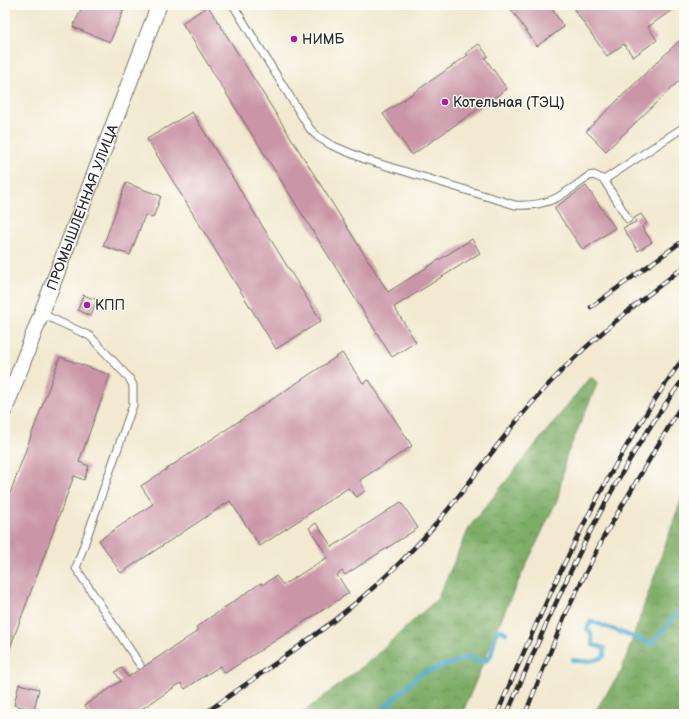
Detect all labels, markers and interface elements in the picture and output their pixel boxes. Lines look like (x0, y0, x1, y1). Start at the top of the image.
place label: НИМБ (302, 31, 344, 48)
marker: НИМБ (289, 34, 299, 44)
place label: Котельная (ТЭЦ) (453, 94, 565, 111)
marker: Котельная (ТЭЦ) (440, 97, 450, 107)
street label: ПРОМЫШЛЕННАЯ УЛИЦА (43, 121, 121, 292)
place label: КПП (95, 297, 125, 314)
marker: КПП (82, 300, 92, 310)

